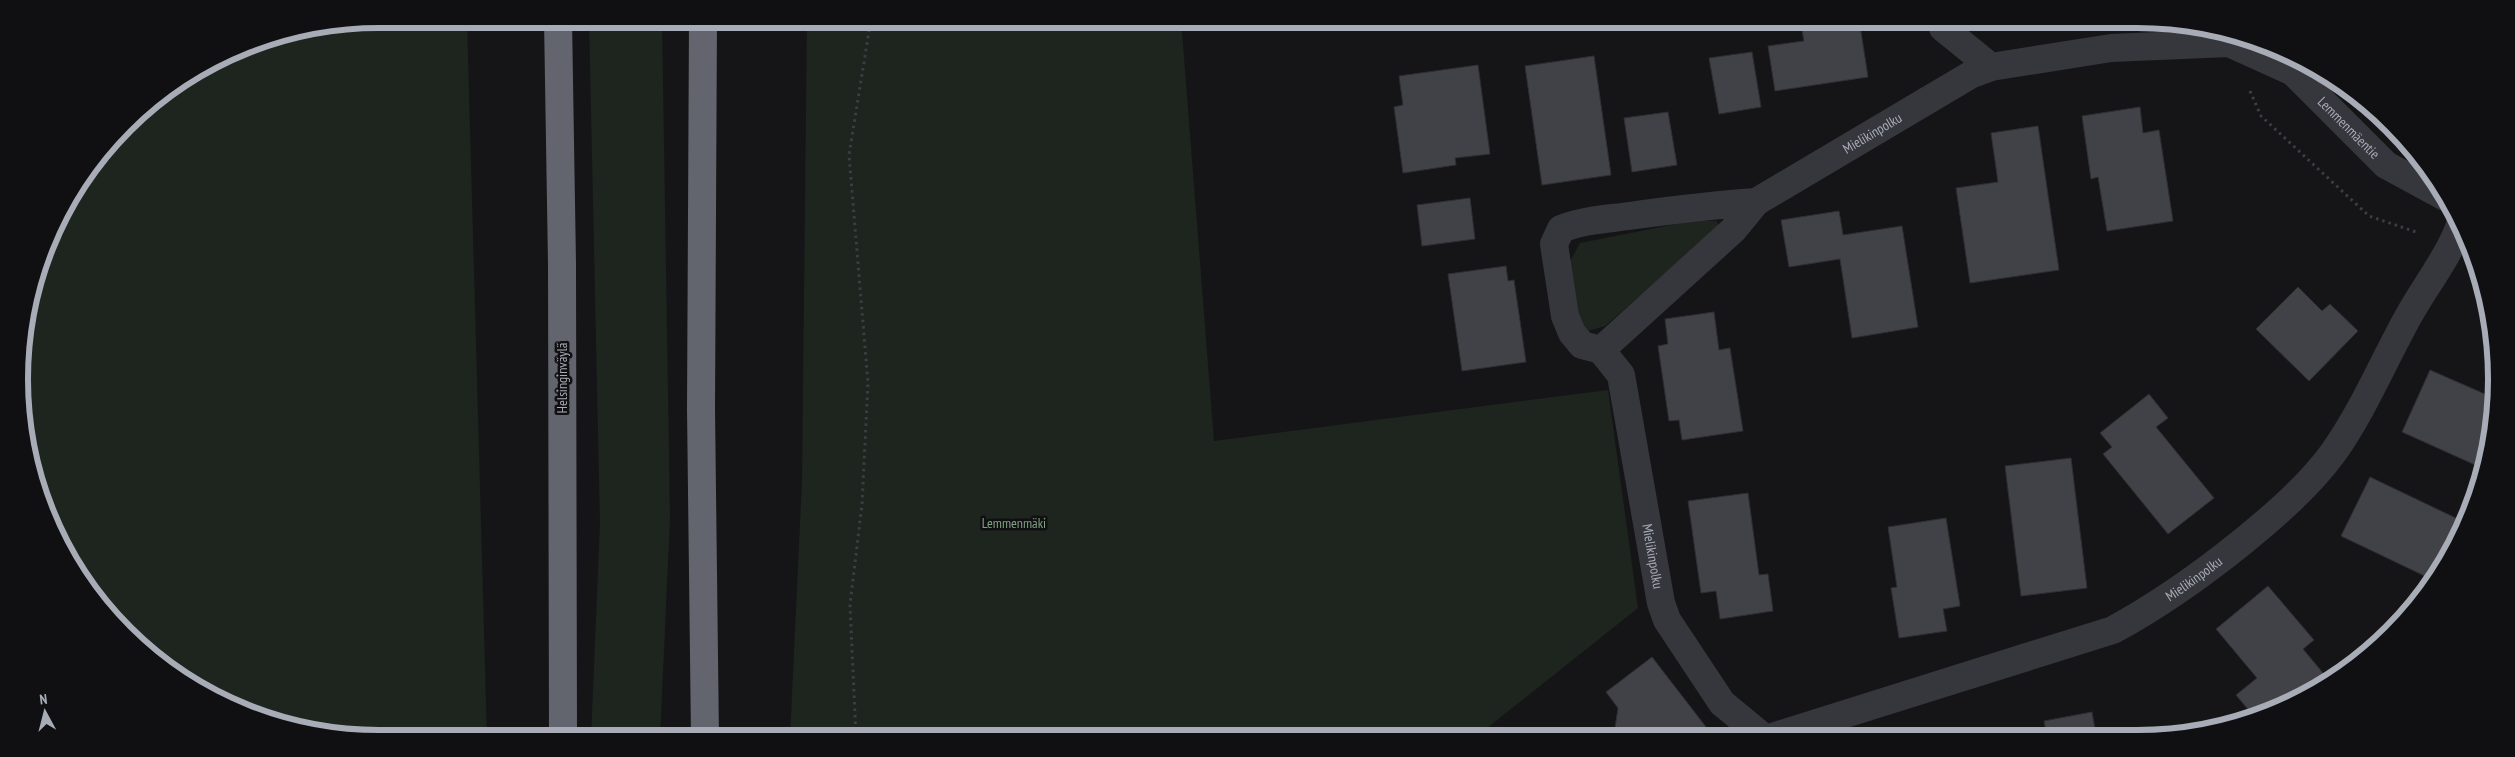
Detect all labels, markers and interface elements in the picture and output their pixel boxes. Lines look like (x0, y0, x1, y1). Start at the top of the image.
street label: Lemmenmäentie (2314, 93, 2384, 163)
street label: Mielikinpolku (1839, 109, 1905, 158)
street label: Helsinginväylä (553, 343, 571, 413)
park label: Lemmenmäki (982, 514, 1046, 532)
street label: Mielikinpolku (1638, 522, 1667, 590)
street label: Mielikinpolku (2162, 552, 2226, 605)
north arrow (20, 687, 70, 737)
text: N (39, 690, 48, 708)

